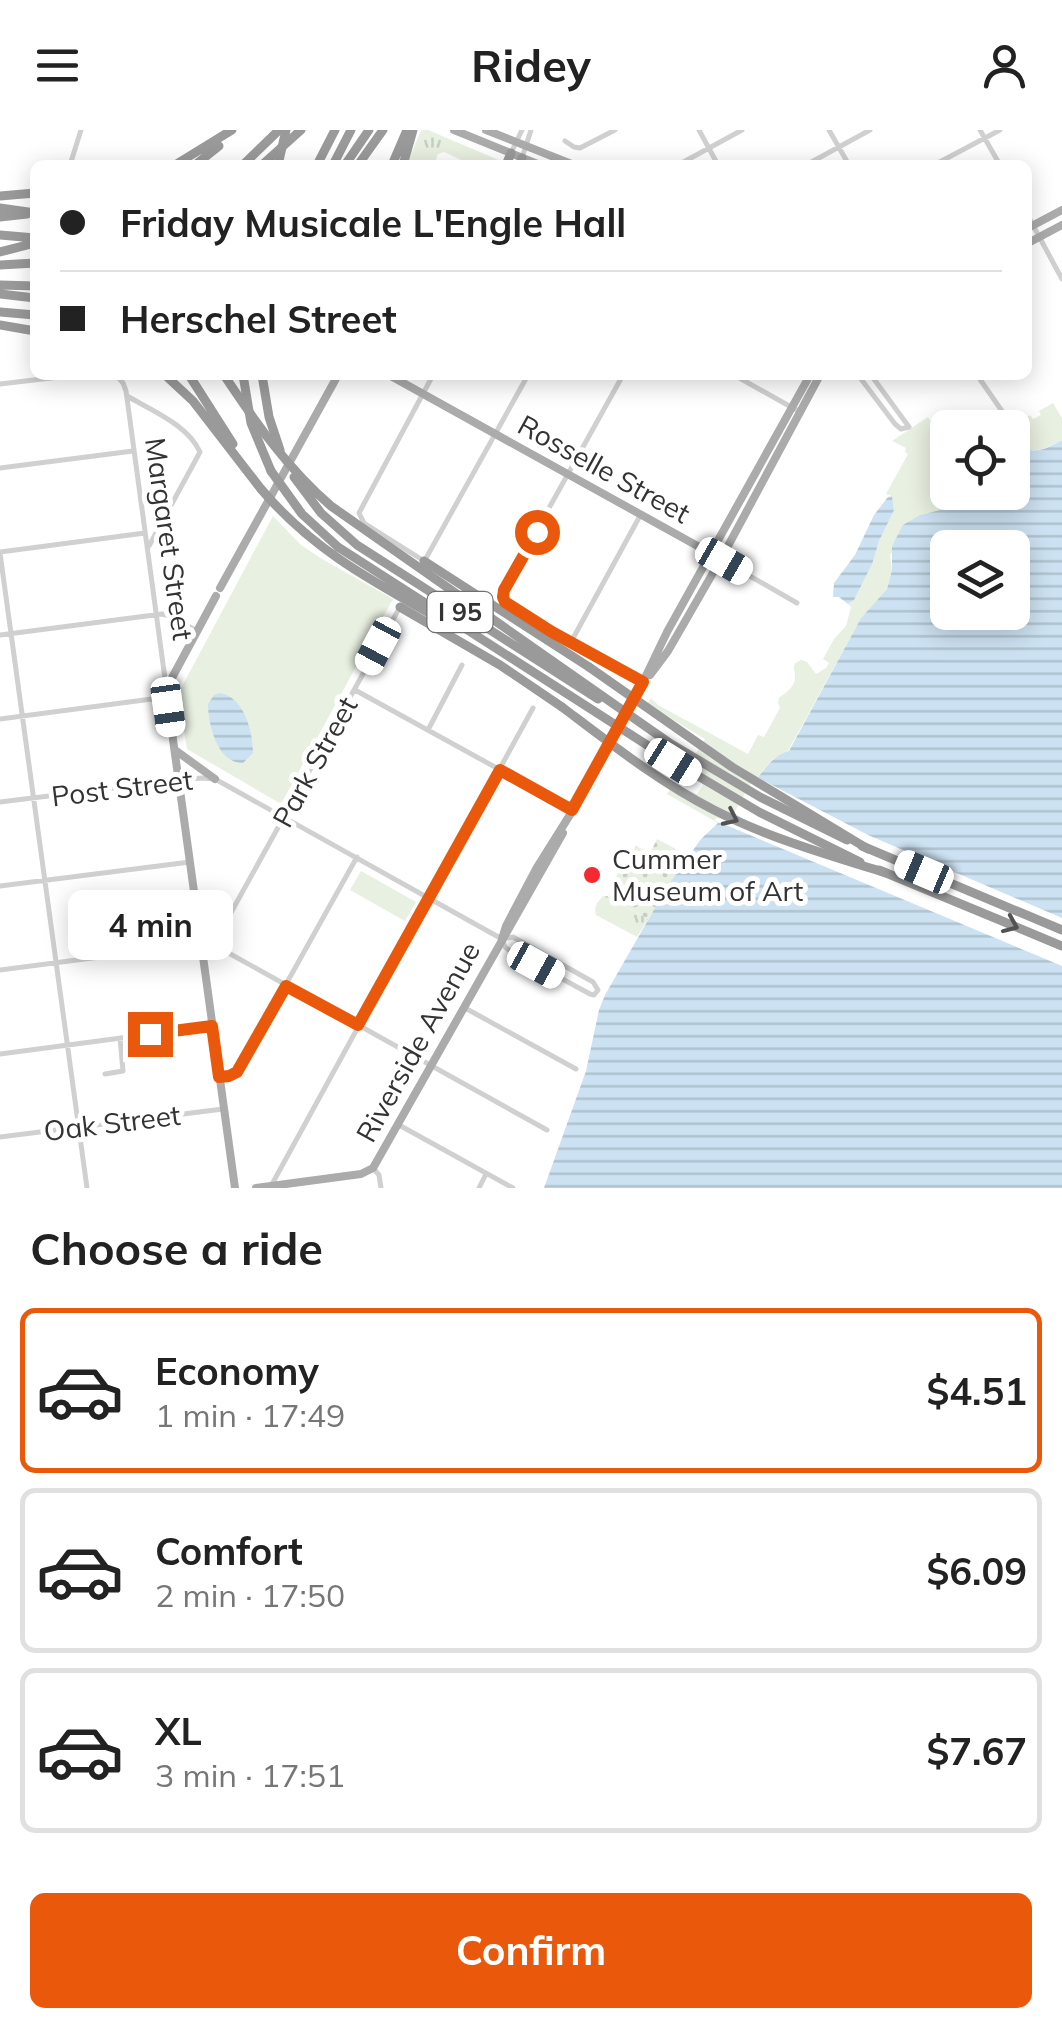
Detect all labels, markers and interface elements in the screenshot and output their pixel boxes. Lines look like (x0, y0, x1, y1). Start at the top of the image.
text: Ridey (471, 37, 591, 93)
icon: menu (30, 38, 85, 93)
icon: person (977, 38, 1032, 93)
text: Friday Musicale L'Engle Hall (120, 199, 626, 247)
text: Herschel Street (120, 295, 397, 343)
street label: Rosselle Street (512, 407, 697, 530)
map controls (930, 410, 1030, 630)
button: locate (930, 410, 1030, 510)
street label: Margaret Street (138, 435, 201, 643)
route start (515, 510, 560, 555)
button: layers (930, 530, 1030, 630)
car (691, 533, 757, 589)
road number: I 95 (428, 592, 492, 632)
car (351, 612, 405, 680)
car (149, 675, 187, 739)
street label: Park Street (264, 690, 365, 833)
car (640, 733, 706, 791)
street label: Post Street (49, 761, 195, 814)
one-way arrow (721, 806, 739, 826)
place label: Cummer Museum of Art (612, 841, 803, 908)
car (891, 846, 957, 898)
marker: Cummer Museum of Art (581, 864, 603, 886)
callout: 4 min (68, 889, 232, 959)
text: 4 min (108, 905, 193, 945)
one-way arrow (1001, 913, 1019, 933)
street label: Riverside Avenue (348, 936, 487, 1148)
car (502, 937, 570, 993)
route end (128, 1012, 173, 1057)
street label: Oak Street (42, 1097, 183, 1148)
text: Choose a ride (30, 1220, 323, 1276)
icon: car (35, 1346, 125, 1436)
text: Economy (155, 1347, 319, 1395)
text: $4.51 (926, 1367, 1027, 1415)
text: 1 min · 17:49 (155, 1395, 345, 1435)
icon: car (35, 1526, 125, 1616)
text: Comfort (155, 1527, 303, 1575)
text: $6.09 (926, 1547, 1027, 1595)
text: 2 min · 17:50 (155, 1575, 345, 1615)
icon: car (35, 1706, 125, 1796)
text: XL (155, 1707, 202, 1755)
text: $7.67 (926, 1727, 1027, 1775)
text: 3 min · 17:51 (155, 1755, 345, 1795)
button: Confirm (30, 1893, 1032, 2008)

